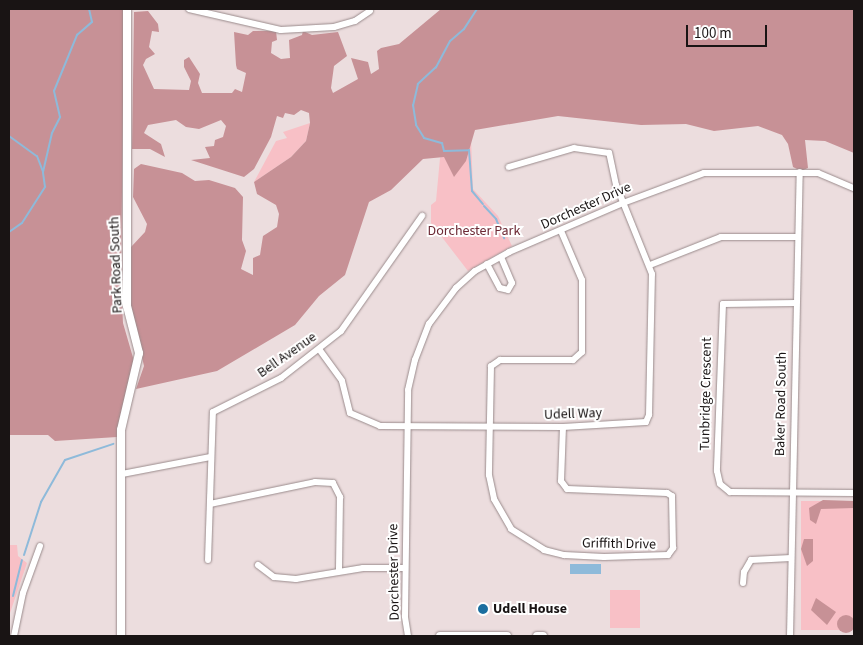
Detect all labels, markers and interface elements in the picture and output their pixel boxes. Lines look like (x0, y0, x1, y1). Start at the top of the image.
scale bar (688, 15, 769, 47)
text: 100 m (694, 23, 732, 44)
street label: Dorchester Drive (538, 179, 634, 233)
street label: Park Road South (106, 216, 126, 314)
park label: Dorchester Park (428, 223, 520, 239)
street label: Bell Avenue (254, 329, 320, 381)
street label: Tunbridge Crescent (697, 337, 715, 451)
street label: Baker Road South (772, 352, 790, 456)
street label: Udell Way (544, 405, 602, 423)
street label: Dorchester Drive (385, 523, 403, 621)
street label: Griffith Drive (582, 535, 656, 553)
place label: Udell House (493, 601, 567, 617)
marker: Udell House (477, 603, 489, 615)

